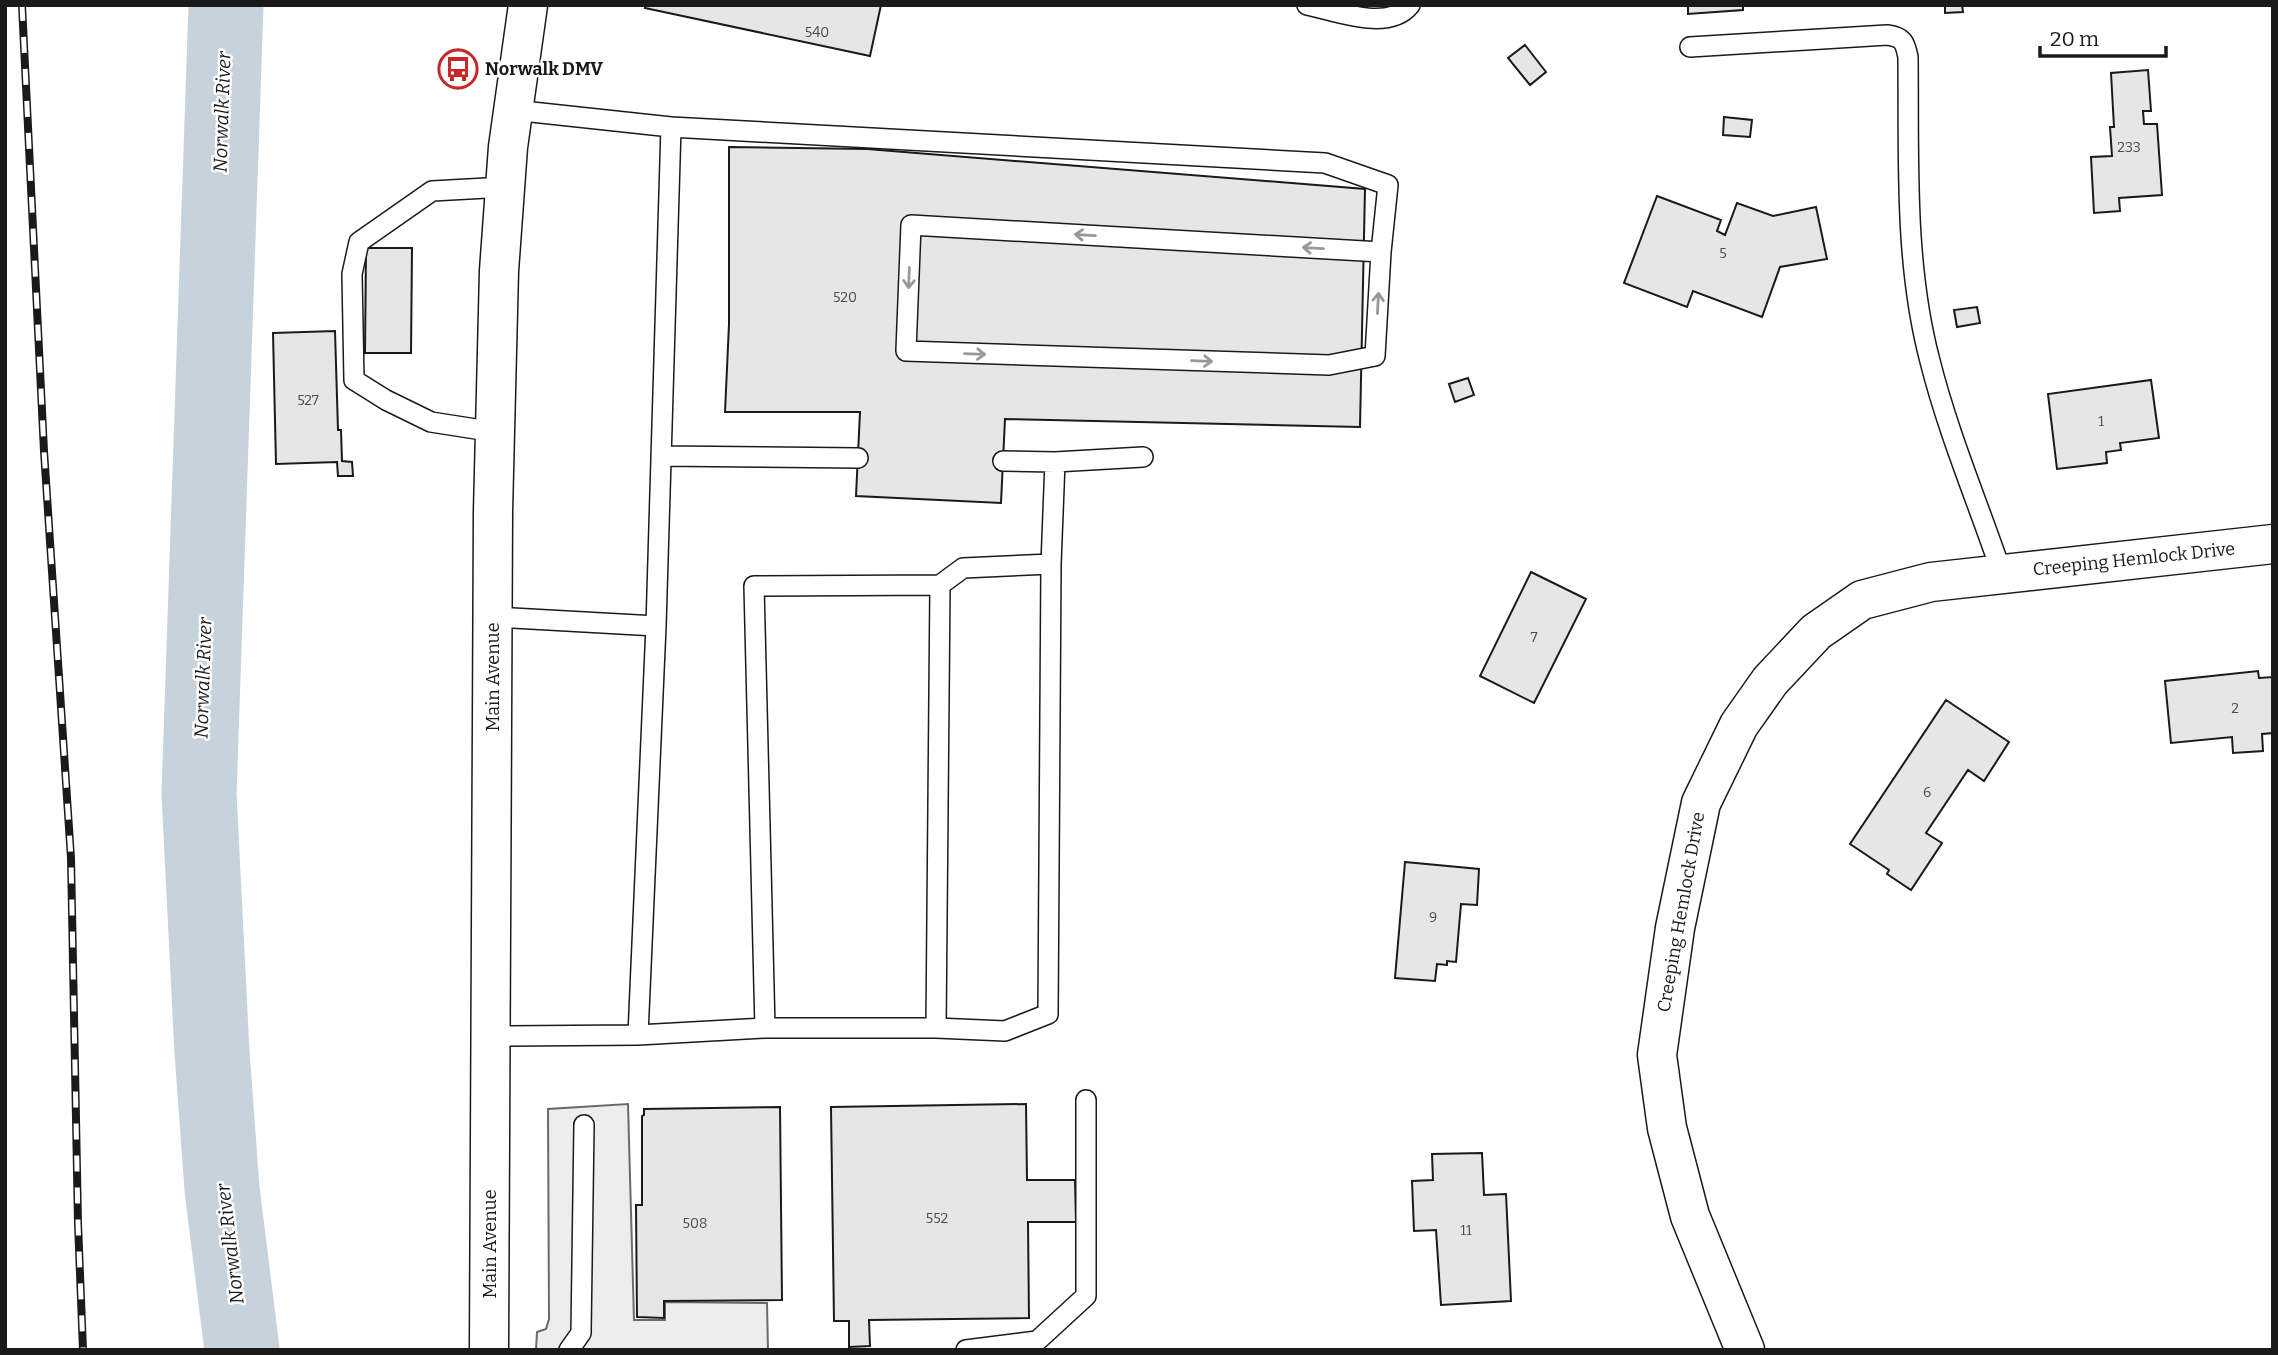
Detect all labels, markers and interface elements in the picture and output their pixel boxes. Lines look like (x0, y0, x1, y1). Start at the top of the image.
scale bar (2040, 14, 2166, 58)
house number: 540 (805, 24, 829, 41)
text: 20 m (2050, 26, 2099, 52)
bus stop icon: Norwalk DMV (437, 48, 479, 90)
water label: Norwalk River (208, 50, 236, 173)
place label: Norwalk DMV (485, 58, 603, 80)
house number: 233 (2117, 139, 2141, 156)
one-way arrow (1074, 229, 1097, 242)
one-way arrow (1302, 241, 1324, 254)
house number: 5 (1719, 245, 1727, 262)
one-way arrow (902, 266, 915, 289)
house number: 520 (833, 289, 857, 306)
one-way arrow (1372, 292, 1385, 314)
one-way arrow (963, 347, 986, 360)
one-way arrow (1190, 355, 1213, 368)
house number: 527 (297, 392, 319, 409)
house number: 1 (2098, 413, 2104, 430)
street label: Creeping Hemlock Drive (2032, 537, 2236, 581)
water label: Norwalk River (189, 616, 217, 739)
street label: Main Avenue (482, 622, 504, 732)
house number: 7 (1530, 629, 1538, 646)
house number: 2 (2231, 700, 2239, 717)
house number: 6 (1923, 784, 1931, 801)
street label: Creeping Hemlock Drive (1653, 810, 1709, 1014)
house number: 9 (1429, 909, 1437, 926)
water label: Norwalk River (211, 1181, 249, 1305)
street label: Main Avenue (479, 1189, 501, 1299)
house number: 552 (926, 1210, 948, 1227)
house number: 508 (683, 1215, 707, 1232)
house number: 11 (1460, 1222, 1472, 1239)

